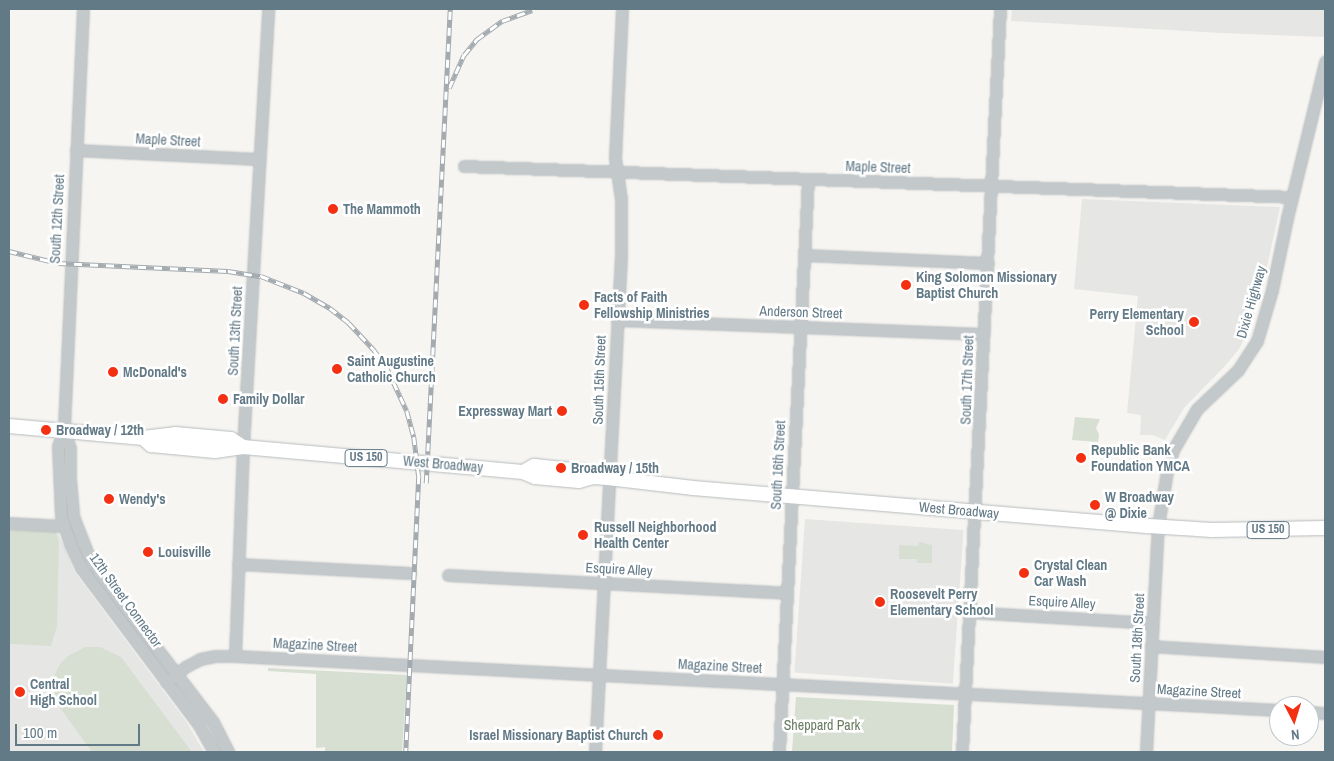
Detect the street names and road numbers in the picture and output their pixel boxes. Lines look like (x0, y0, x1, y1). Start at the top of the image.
street label: Maple Street (135, 130, 201, 150)
street label: Maple Street (845, 157, 911, 177)
street label: South 12th Street (46, 174, 68, 264)
street label: Dixie Highway (1233, 264, 1269, 340)
street label: South 13th Street (224, 286, 246, 376)
street label: Anderson Street (759, 302, 843, 322)
street label: South 15th Street (589, 335, 609, 425)
street label: South 17th Street (957, 335, 977, 425)
street label: South 16th Street (767, 420, 789, 510)
road number: US 150 (344, 448, 388, 468)
street label: West Broadway (402, 452, 484, 476)
street label: West Broadway (918, 498, 1000, 522)
road number: US 150 (1246, 520, 1290, 540)
street label: 12th Street Connector (86, 550, 166, 650)
street label: Esquire Alley (585, 559, 653, 579)
street label: Esquire Alley (1028, 592, 1096, 612)
street label: South 18th Street (1126, 593, 1148, 683)
street label: Magazine Street (272, 634, 358, 656)
street label: Magazine Street (677, 655, 763, 677)
street label: Magazine Street (1156, 680, 1242, 702)

